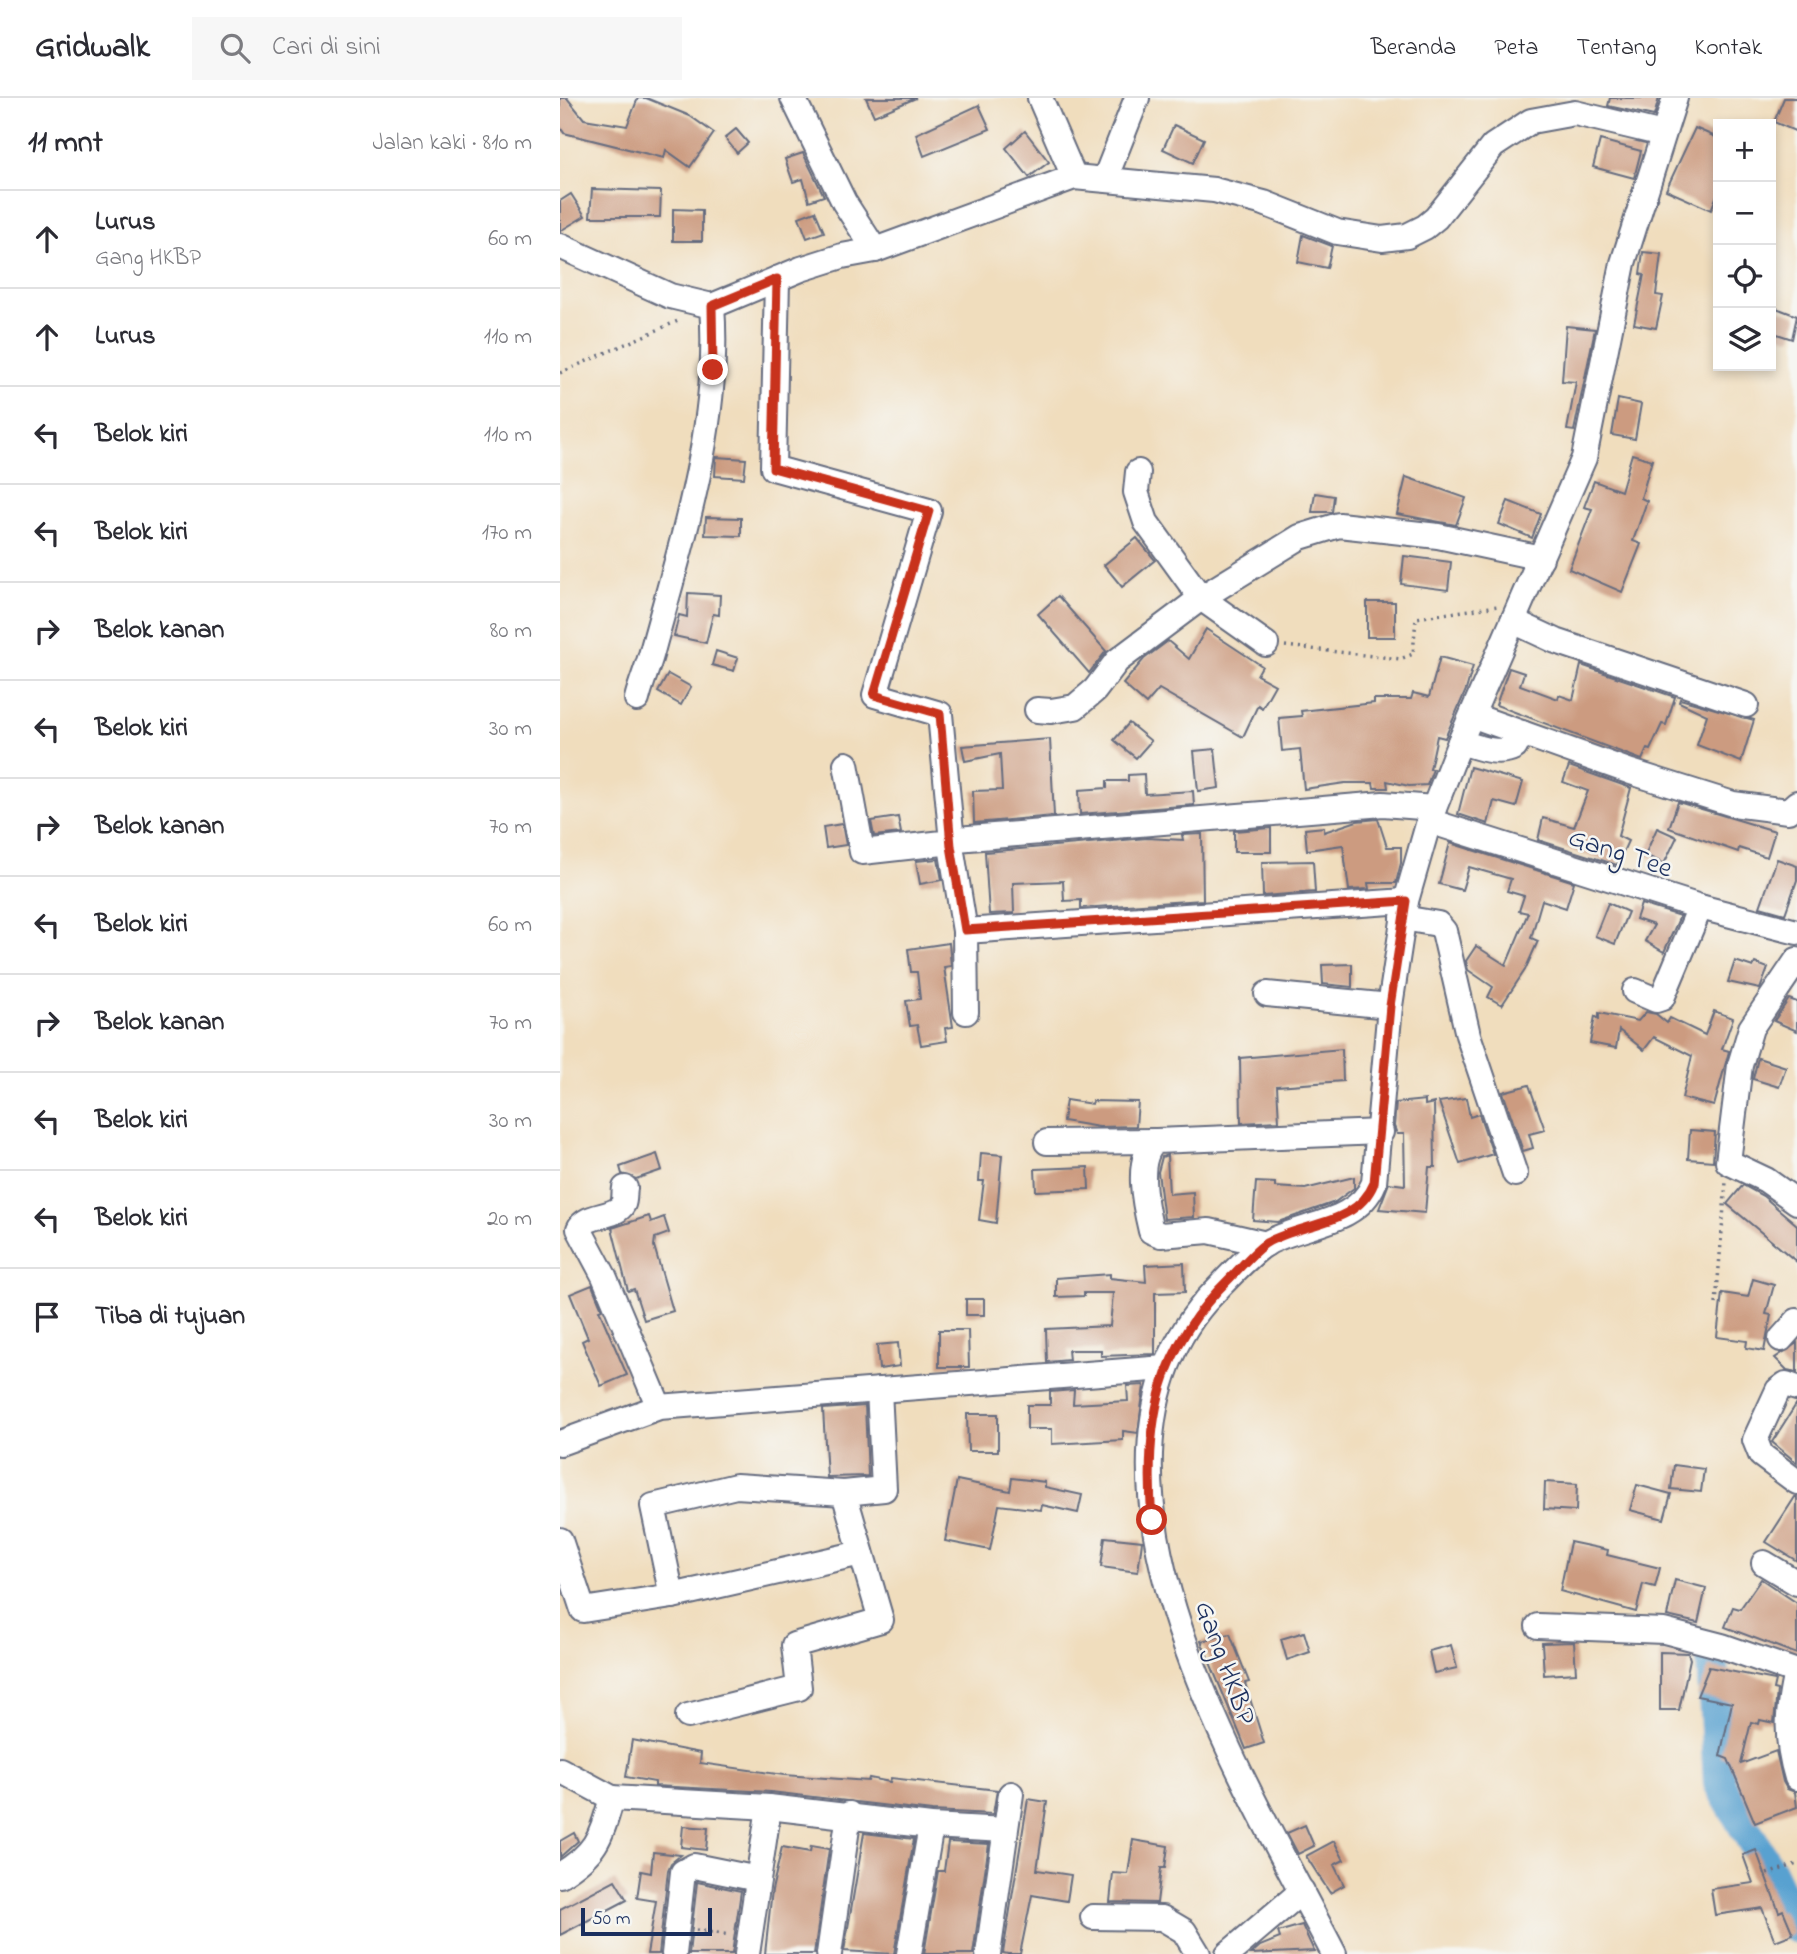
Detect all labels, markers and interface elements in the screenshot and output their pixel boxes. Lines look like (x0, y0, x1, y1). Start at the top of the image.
search box (192, 17, 682, 80)
text: Gridwalk (35, 24, 150, 72)
icon: search (216, 29, 254, 67)
text: Cari di sini (272, 29, 381, 67)
text: Beranda (1371, 31, 1456, 66)
text: Peta (1494, 31, 1539, 66)
text: Tentang (1577, 31, 1657, 66)
text: Kontak (1695, 31, 1762, 66)
map controls (1713, 119, 1776, 371)
button: + (1713, 119, 1776, 182)
text: 11 mnt (28, 122, 103, 166)
text: Jalan kaki · 810 m (372, 127, 532, 160)
button: − (1713, 182, 1776, 245)
text: Lurus (95, 204, 156, 242)
icon: ahead (28, 220, 66, 258)
text: 60 m (488, 223, 532, 256)
text: Gang HKBP (95, 242, 201, 275)
button: locate (1713, 245, 1776, 308)
button: layers (1713, 308, 1776, 371)
icon: ahead (28, 318, 66, 356)
text: Lurus (95, 318, 156, 356)
text: 110 m (484, 321, 532, 354)
route end (697, 354, 728, 385)
icon: left (28, 416, 66, 454)
text: Belok kiri (95, 416, 188, 454)
text: 110 m (484, 419, 532, 452)
icon: left (28, 514, 66, 552)
text: Belok kiri (95, 514, 188, 552)
text: 170 m (482, 517, 532, 550)
icon: right (28, 612, 66, 650)
text: Belok kanan (95, 612, 224, 650)
text: 80 m (490, 615, 532, 648)
icon: left (28, 710, 66, 748)
text: Belok kiri (95, 710, 188, 748)
text: 30 m (489, 713, 532, 746)
icon: right (28, 808, 66, 846)
text: Belok kanan (95, 808, 224, 846)
text: 70 m (489, 811, 532, 844)
street label: Gang Tee (1563, 818, 1678, 891)
icon: left (28, 906, 66, 944)
text: Belok kiri (95, 906, 188, 944)
text: 60 m (488, 909, 532, 942)
icon: right (28, 1004, 66, 1042)
text: Belok kanan (95, 1004, 224, 1042)
text: 70 m (489, 1007, 532, 1040)
icon: left (28, 1102, 66, 1140)
text: Belok kiri (95, 1102, 188, 1140)
text: 30 m (489, 1105, 532, 1138)
icon: left (28, 1200, 66, 1238)
text: Belok kiri (95, 1200, 188, 1238)
text: 20 m (487, 1203, 532, 1236)
icon: arrive (28, 1298, 66, 1336)
text: Tiba di tujuan (95, 1298, 245, 1336)
route start (1136, 1504, 1167, 1535)
street label: Gang HKBP (1182, 1595, 1265, 1731)
scale bar (581, 1905, 712, 1937)
text: 50 m (592, 1906, 631, 1933)

